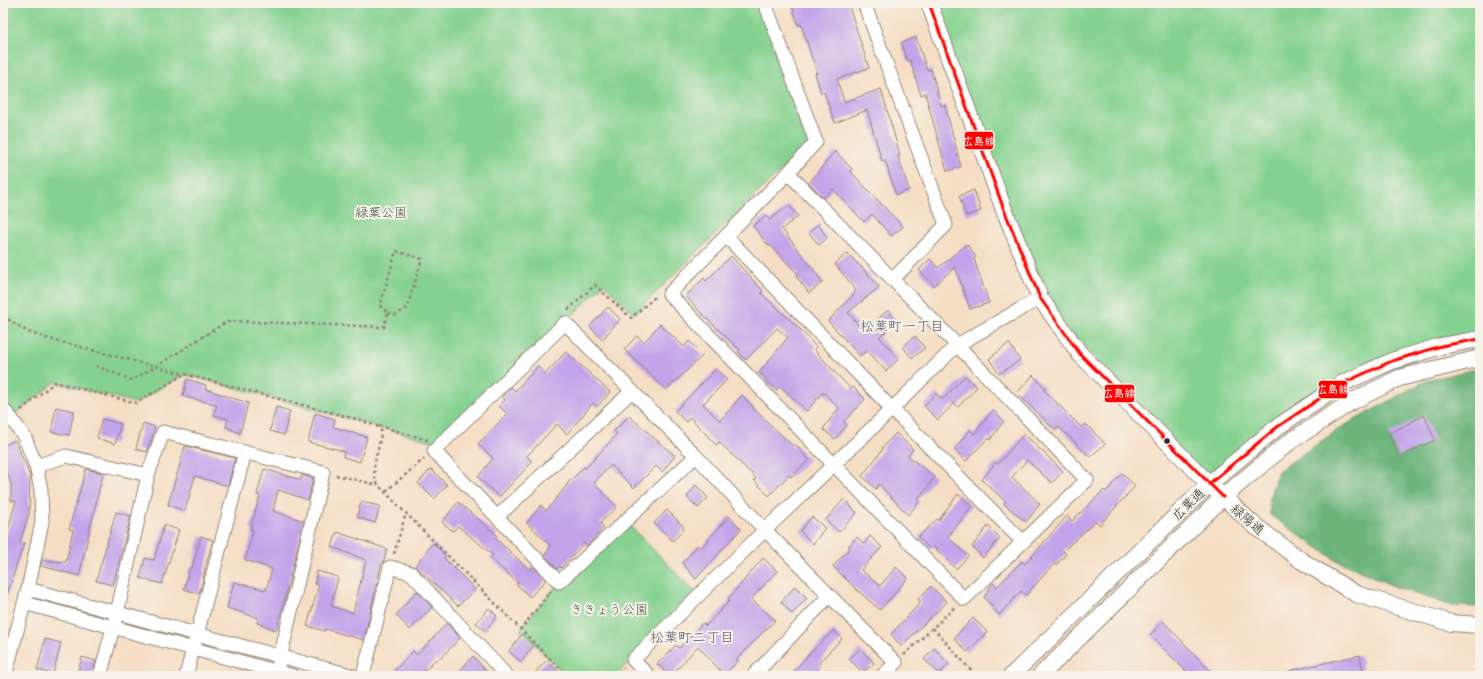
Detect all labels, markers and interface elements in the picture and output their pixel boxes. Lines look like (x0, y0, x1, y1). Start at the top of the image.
line badge: 広島線 (964, 131, 994, 150)
text: 広島線 (963, 134, 996, 149)
park label: 緑葉公園 (355, 204, 407, 222)
district label: 松葉町一丁目 (860, 317, 944, 337)
line badge: 広島線 (1318, 380, 1348, 399)
text: 広島線 (1317, 382, 1350, 397)
line badge: 広島線 (1104, 384, 1135, 403)
text: 広島線 (1103, 386, 1136, 401)
unlabelled marker (1162, 436, 1172, 446)
street label: 広葉通 (1168, 485, 1209, 525)
street label: 緑陽通 (1227, 500, 1268, 539)
park label: ききょう公園 (570, 601, 648, 619)
district label: 松葉町二丁目 (650, 628, 734, 648)

